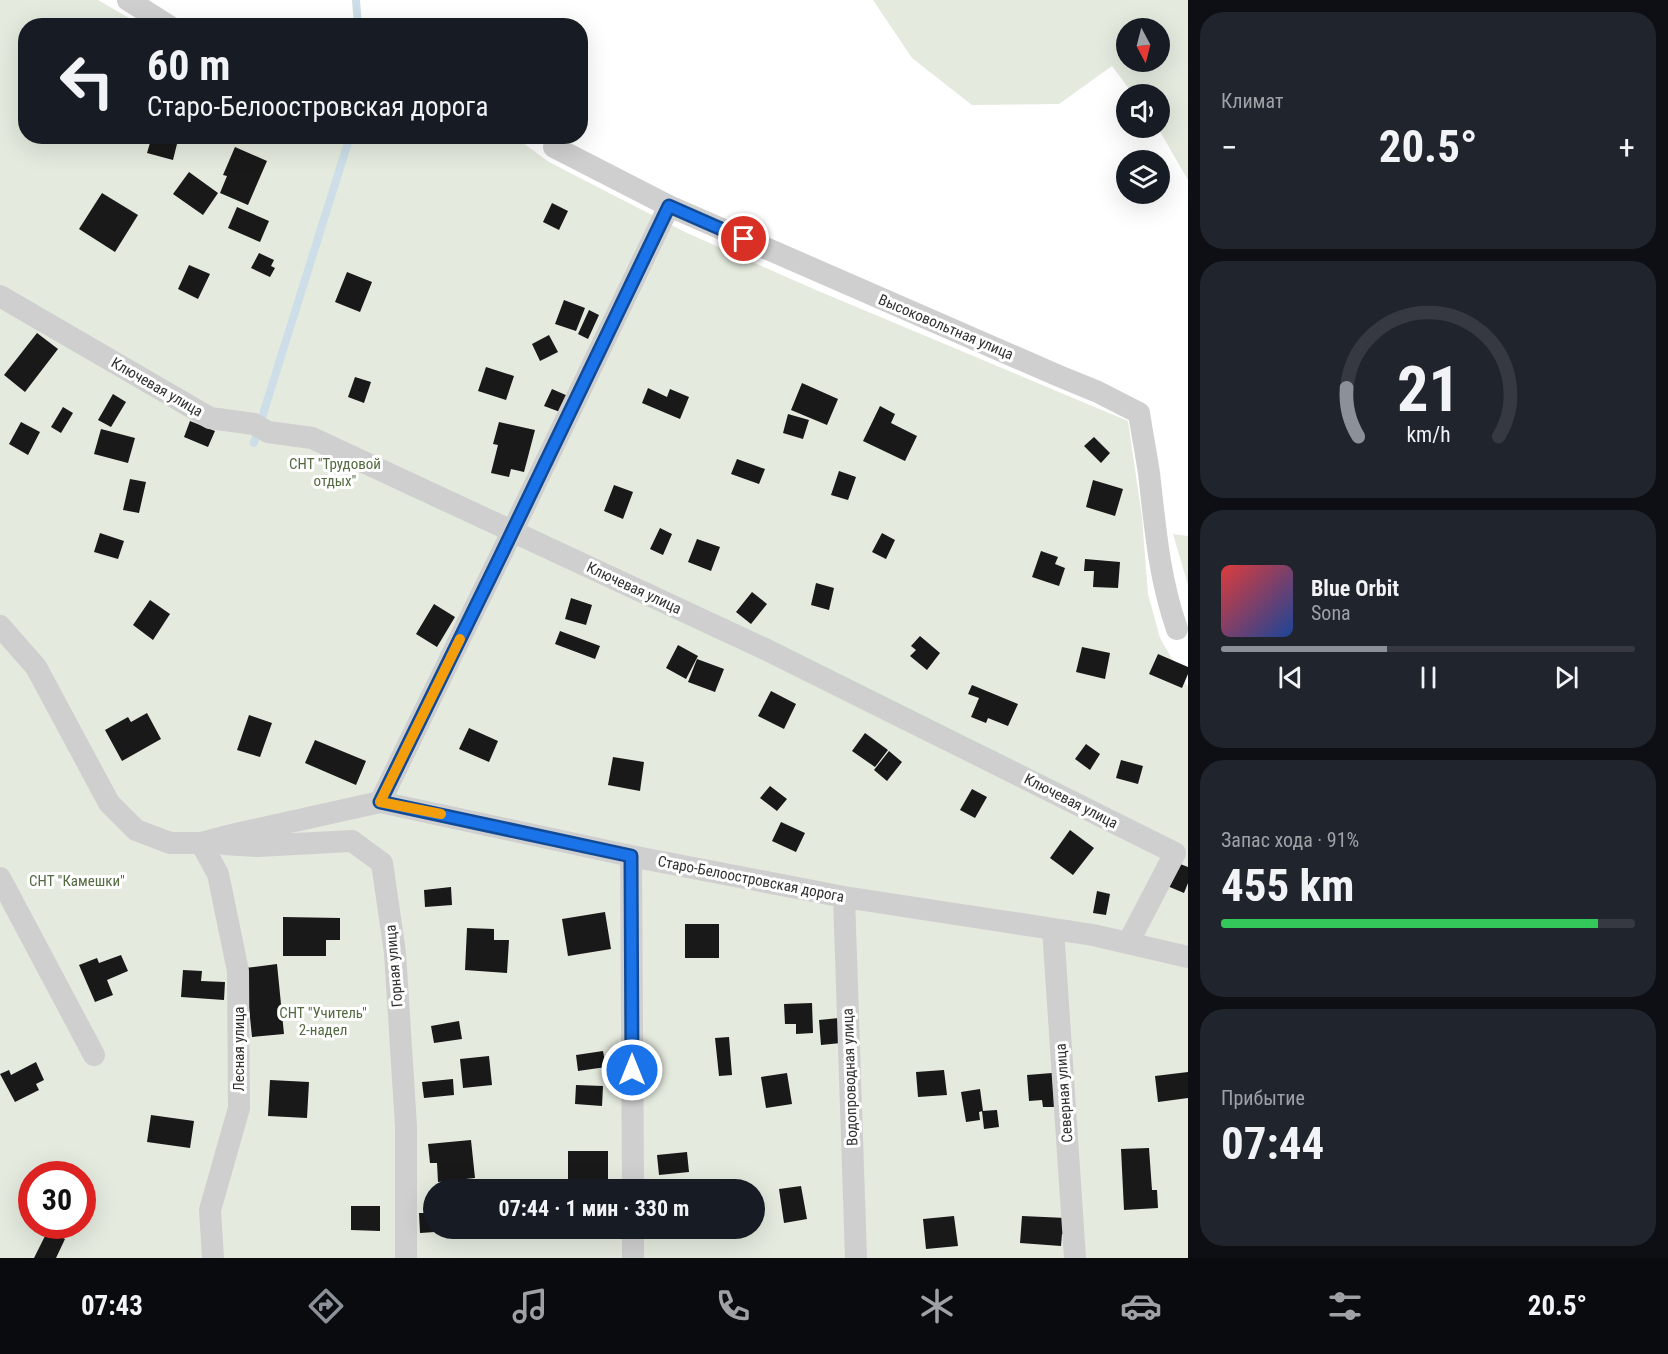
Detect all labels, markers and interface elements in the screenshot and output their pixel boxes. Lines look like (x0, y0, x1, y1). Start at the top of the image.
north arrow (1116, 18, 1170, 72)
map controls (1116, 18, 1170, 204)
text: 60 m (147, 41, 230, 90)
icon: left (48, 42, 126, 120)
button: sound (1116, 84, 1170, 138)
text: Климат (1221, 89, 1283, 113)
text: Старо-Белоостровская дорога (147, 91, 488, 123)
text: 20.5° (1379, 120, 1477, 173)
text: − (1221, 128, 1238, 167)
text: + (1619, 128, 1635, 167)
button: layers (1116, 150, 1170, 204)
pin (718, 213, 769, 264)
icon: arrive (727, 222, 760, 255)
street label: Высоковольтная улица (876, 290, 1016, 364)
text: 21 (1396, 353, 1460, 426)
street label: Ключевая улица (108, 354, 206, 420)
text: km/h (1406, 422, 1450, 447)
park label: СНТ "Трудовой отдых" (289, 455, 381, 490)
street label: Ключевая улица (584, 558, 684, 618)
text: Blue Orbit (1311, 576, 1399, 601)
text: Sona (1311, 601, 1351, 625)
icon: previous (1274, 661, 1307, 694)
icon: pause (1412, 661, 1445, 694)
icon: next (1550, 661, 1583, 694)
street label: Ключевая улица (1021, 770, 1121, 832)
text: Запас хода · 91% (1221, 828, 1359, 852)
street label: Старо-Белоостровская дорога (656, 852, 846, 906)
text: 455 km (1221, 859, 1354, 912)
park label: СНТ "Камешки" (29, 872, 125, 890)
street label: Горная улица (381, 924, 407, 1008)
park label: СНТ "Учитель" 2-надел (279, 1004, 367, 1039)
street label: Лесная улица (230, 1007, 248, 1091)
street label: Водопроводная улица (839, 1008, 861, 1146)
position arrow (600, 1038, 664, 1102)
street label: Северная улица (1052, 1043, 1076, 1143)
text: Прибытие (1221, 1086, 1305, 1110)
text: 07:44 (1221, 1117, 1324, 1170)
speed limit sign: 30 (18, 1161, 96, 1239)
text: 07:44 · 1 мин · 330 m (499, 1196, 689, 1221)
icon: directions (305, 1285, 347, 1327)
icon: music (509, 1285, 551, 1327)
icon: phone (712, 1285, 754, 1327)
icon: climate (916, 1285, 958, 1327)
icon: car (1120, 1285, 1162, 1327)
icon: filters (1324, 1285, 1366, 1327)
text: 07:43 (81, 1290, 143, 1322)
text: 20.5° (1528, 1290, 1587, 1322)

